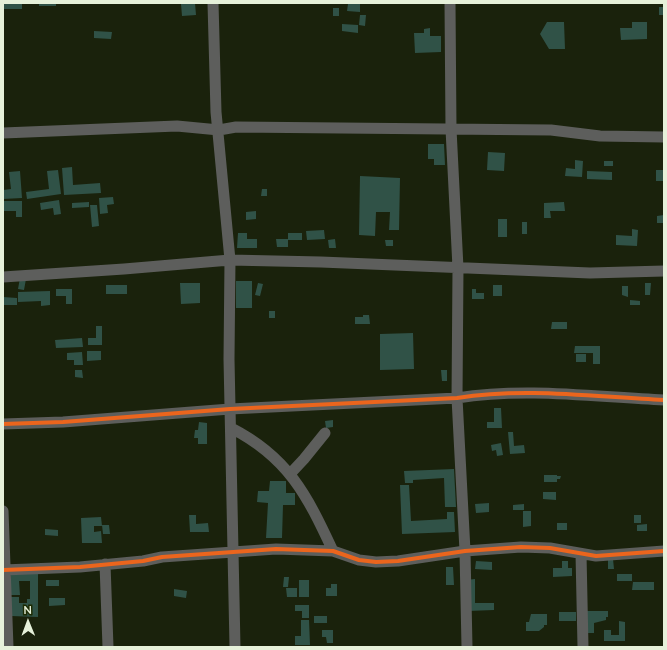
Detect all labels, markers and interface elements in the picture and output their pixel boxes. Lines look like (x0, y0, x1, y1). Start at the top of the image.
north arrow (8, 602, 48, 642)
text: N (23, 603, 32, 616)

